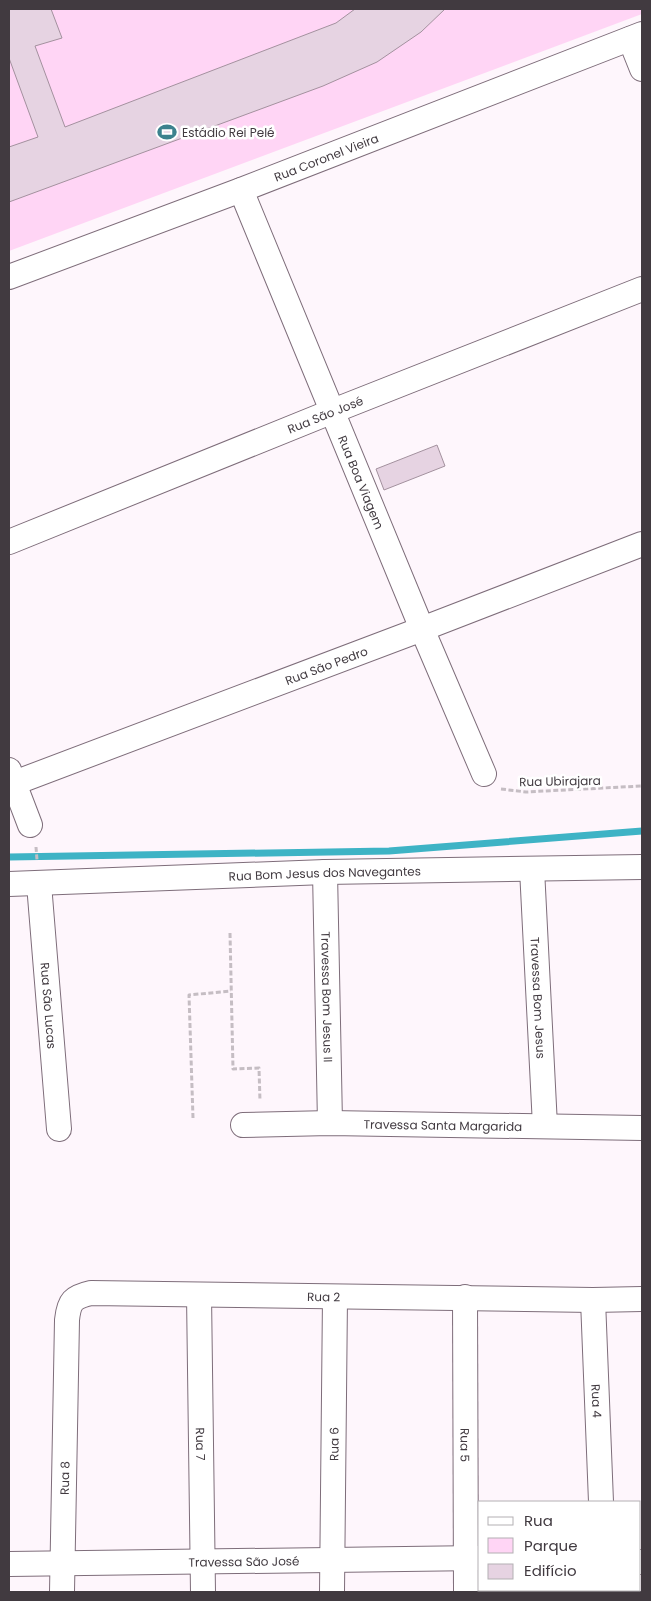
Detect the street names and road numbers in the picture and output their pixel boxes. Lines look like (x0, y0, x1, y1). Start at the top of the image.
street label: Rua Coronel Vieira (271, 129, 381, 185)
street label: Rua São José (285, 391, 366, 437)
street label: Rua Boa Viagem (335, 433, 388, 532)
street label: Rua São Pedro (282, 642, 370, 689)
street label: Rua Ubirajara (519, 772, 601, 790)
street label: Rua Bom Jesus dos Navegantes (228, 862, 421, 884)
street label: Travessa Bom Jesus II (318, 931, 337, 1063)
street label: Travessa Bom Jesus (527, 937, 550, 1059)
street label: Rua São Lucas (37, 962, 61, 1050)
street label: Travessa Santa Margarida (364, 1115, 522, 1135)
street label: Rua 2 (307, 1288, 340, 1305)
street label: Rua 4 (588, 1384, 606, 1419)
street label: Rua 7 (192, 1427, 210, 1461)
street label: Rua 6 (325, 1427, 342, 1461)
street label: Rua 5 (457, 1428, 474, 1462)
street label: Rua 8 (55, 1461, 73, 1495)
street label: Travessa São José (188, 1552, 300, 1570)

